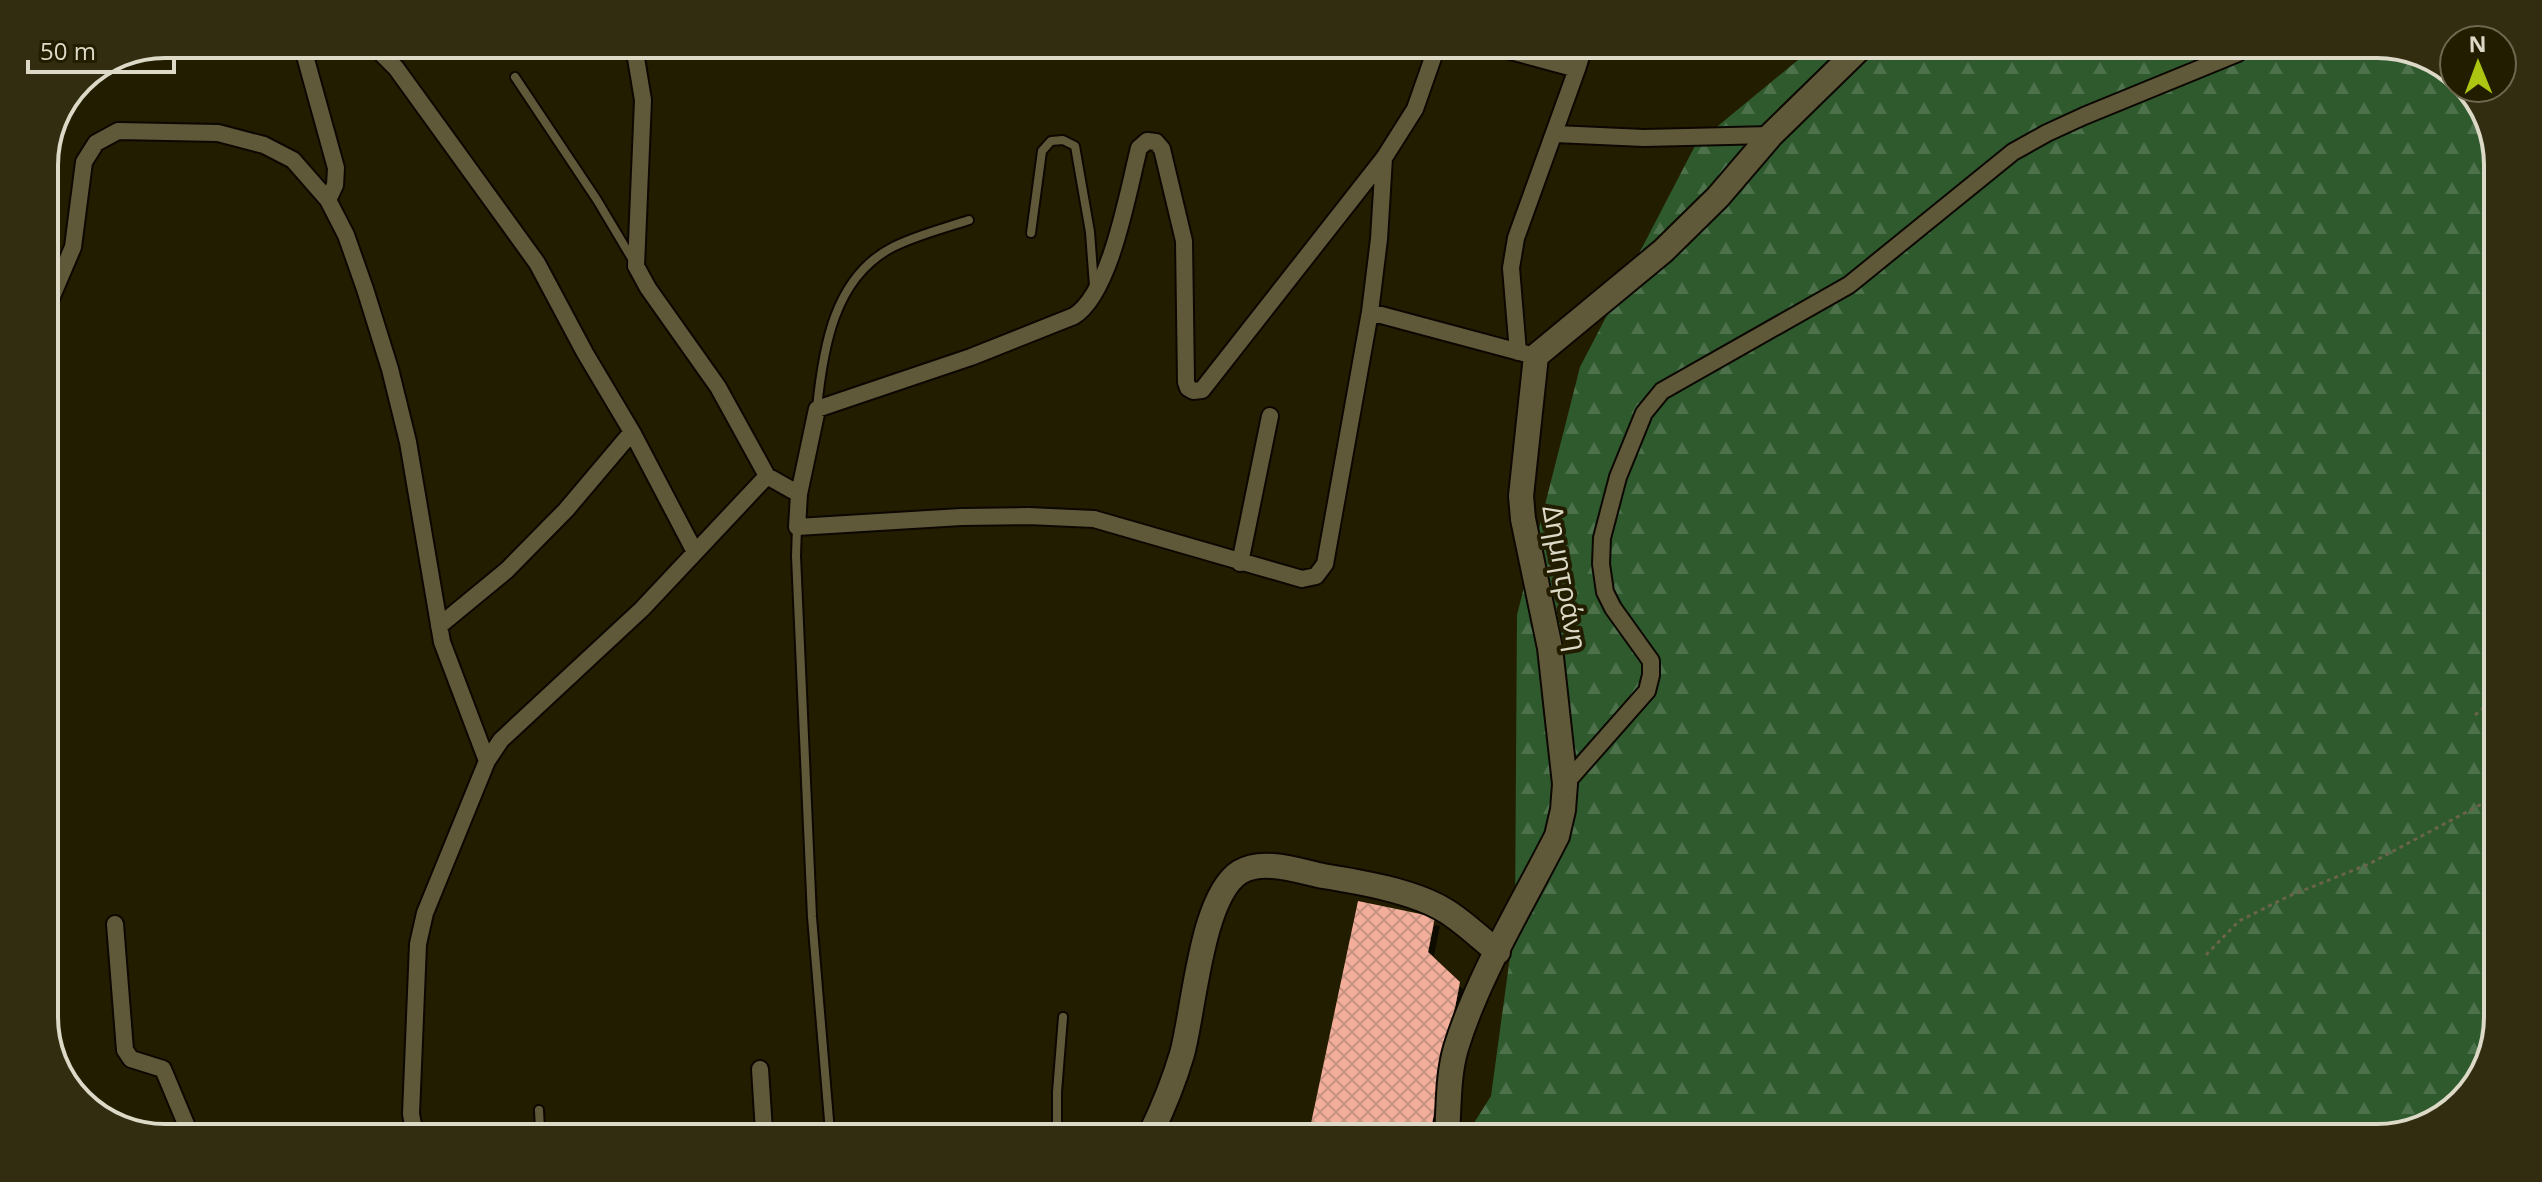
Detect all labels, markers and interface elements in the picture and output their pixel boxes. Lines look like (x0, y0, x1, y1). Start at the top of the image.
scale bar (28, 24, 174, 74)
north arrow (2438, 24, 2518, 104)
text: N (2468, 28, 2487, 58)
text: 50 m (40, 34, 96, 67)
street label: Δημητράνη (1534, 502, 1598, 654)

